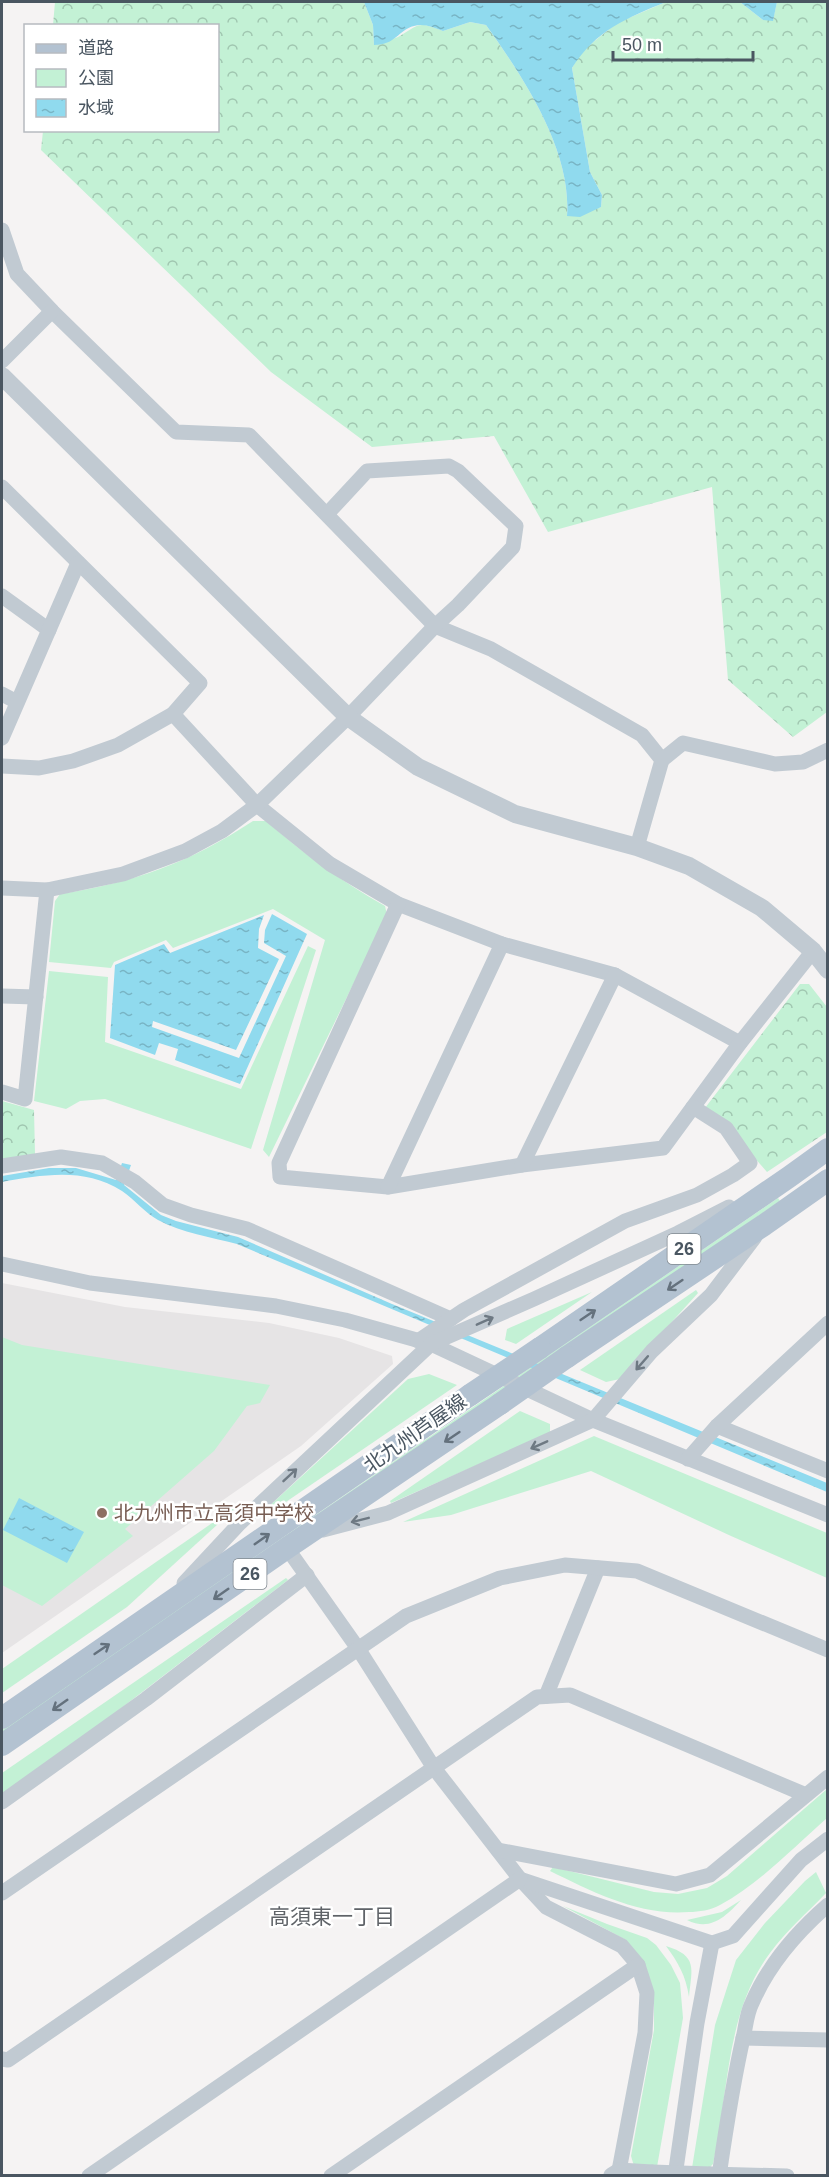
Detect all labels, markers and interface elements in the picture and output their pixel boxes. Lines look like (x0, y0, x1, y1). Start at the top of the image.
legend (24, 24, 219, 132)
scale bar (613, 24, 752, 62)
text: 50 m (622, 35, 662, 55)
text: 道路 (78, 38, 114, 58)
text: 公園 (78, 68, 114, 88)
text: 水域 (78, 98, 114, 118)
road number: 26 (668, 1234, 700, 1264)
one-way arrow (667, 1278, 684, 1291)
one-way arrow (579, 1308, 596, 1320)
one-way arrow (475, 1315, 493, 1326)
one-way arrow (635, 1355, 649, 1370)
street label: 北九州芦屋線 (360, 1390, 470, 1476)
one-way arrow (444, 1431, 460, 1443)
one-way arrow (531, 1439, 549, 1451)
one-way arrow (283, 1468, 298, 1482)
place label: 北九州市立高須中学校 (114, 1502, 314, 1524)
marker: 北九州市立高須中学校 (95, 1506, 109, 1520)
one-way arrow (351, 1515, 370, 1527)
one-way arrow (254, 1532, 271, 1545)
road number: 26 (234, 1559, 266, 1589)
one-way arrow (213, 1588, 229, 1600)
one-way arrow (93, 1643, 109, 1655)
one-way arrow (53, 1699, 69, 1711)
district label: 高須東一丁目 (269, 1905, 395, 1928)

